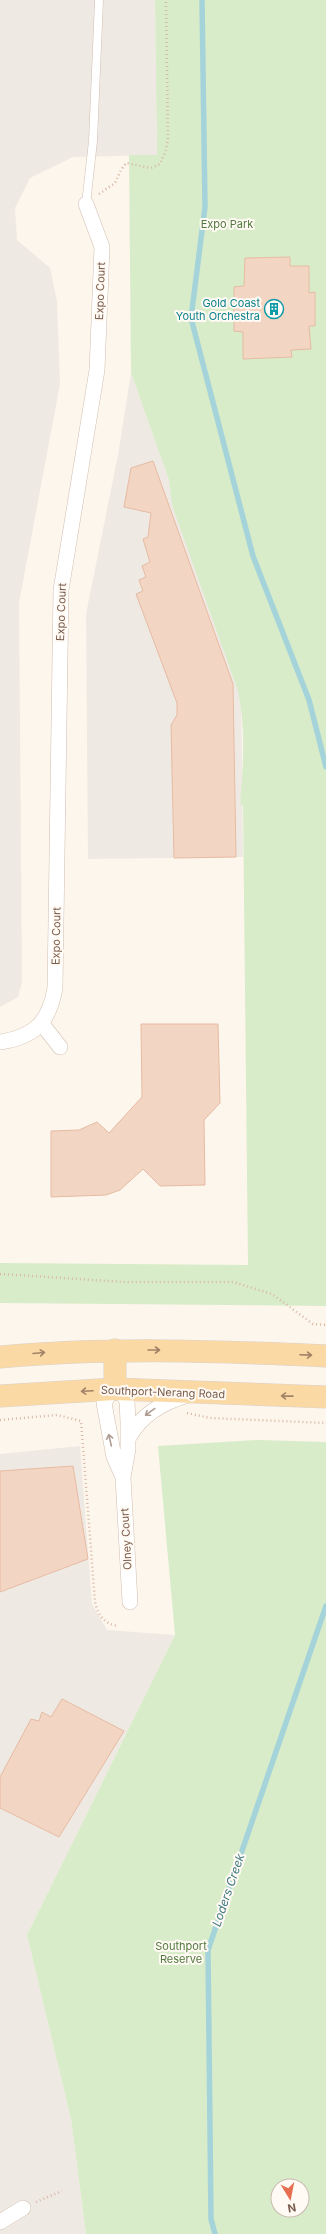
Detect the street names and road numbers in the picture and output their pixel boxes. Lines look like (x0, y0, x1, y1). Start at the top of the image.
street label: Expo Court (92, 261, 108, 320)
street label: Expo Court (53, 582, 69, 641)
street label: Expo Court (48, 906, 64, 965)
street label: Southport-Nerang Road (101, 1383, 225, 1401)
street label: Olney Court (117, 1507, 135, 1570)

